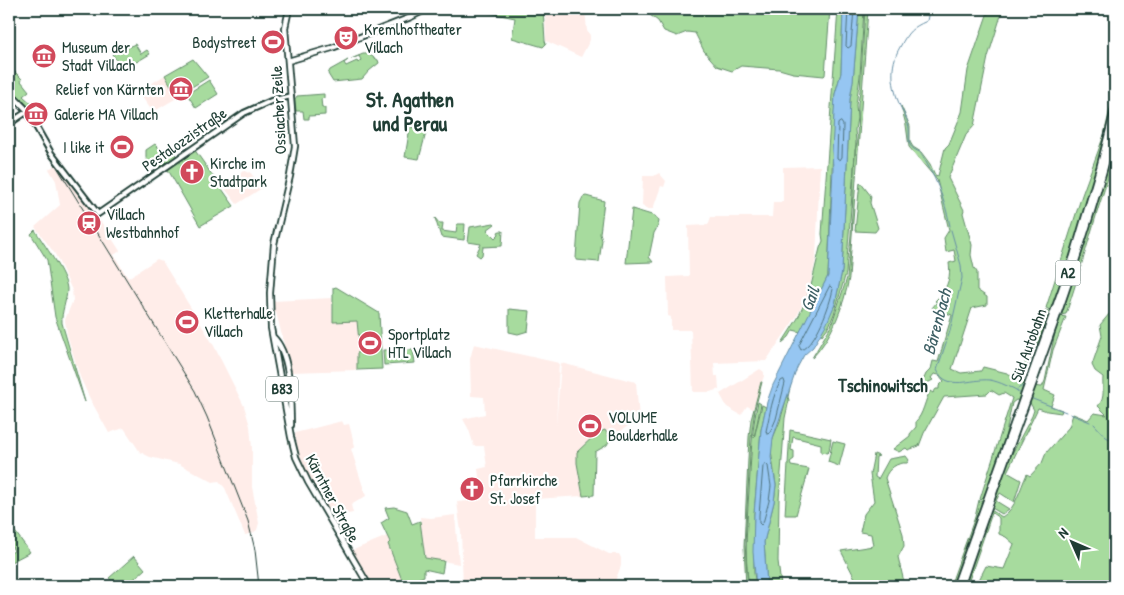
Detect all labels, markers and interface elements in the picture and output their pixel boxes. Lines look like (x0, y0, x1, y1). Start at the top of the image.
place label: Kremlhoftheater Villach (364, 18, 462, 58)
theatre icon: Kremlhoftheater Villach (333, 25, 359, 51)
sports icon: Bodystreet (260, 29, 286, 55)
place label: Bodystreet (192, 31, 256, 53)
place label: Museum der Stadt Villach (62, 36, 135, 76)
museum icon: Museum der Stadt Villach (31, 43, 57, 69)
street label: Ossiacher Zeile (265, 64, 291, 155)
museum icon: Relief von Kärnten (168, 76, 194, 102)
place label: Relief von Kärnten (56, 78, 164, 100)
district label: St. Agathen und Perau (366, 85, 454, 138)
museum icon: Galerie MA Villach (23, 101, 49, 127)
street label: Pestalozzistraße (137, 101, 231, 176)
place label: Galerie MA Villach (54, 103, 158, 125)
sports icon: I like it (109, 134, 135, 160)
place label: I like it (63, 136, 104, 158)
place label: Kirche im Stadtpark (210, 152, 267, 192)
church icon: Kirche im Stadtpark (179, 159, 205, 185)
place label: Villach Westbahnhof (106, 203, 180, 243)
station icon: Villach Westbahnhof (76, 210, 102, 236)
road number: A2 (1056, 260, 1080, 286)
water label: Gail (794, 282, 826, 315)
water label: Bärenbach (916, 285, 958, 358)
place label: Kletterhalle Villach (204, 302, 273, 342)
street label: Süd Autobahn (1005, 305, 1051, 385)
sports icon: Kletterhalle Villach (174, 309, 200, 335)
place label: Sportplatz HTL Villach (388, 323, 452, 363)
sports icon: Sportplatz HTL Villach (357, 330, 383, 356)
district label: Tschinowitsch (837, 373, 928, 398)
road number: B83 (266, 376, 298, 402)
place label: VOLUME Boulderhalle (608, 406, 679, 446)
sports icon: VOLUME Boulderhalle (577, 413, 603, 439)
street label: Kärntner Straße (300, 450, 366, 547)
place label: Pfarrkirche St. Josef (490, 469, 558, 509)
church icon: Pfarrkirche St. Josef (459, 476, 485, 502)
north arrow (1046, 518, 1096, 568)
text: N (1053, 523, 1072, 542)

